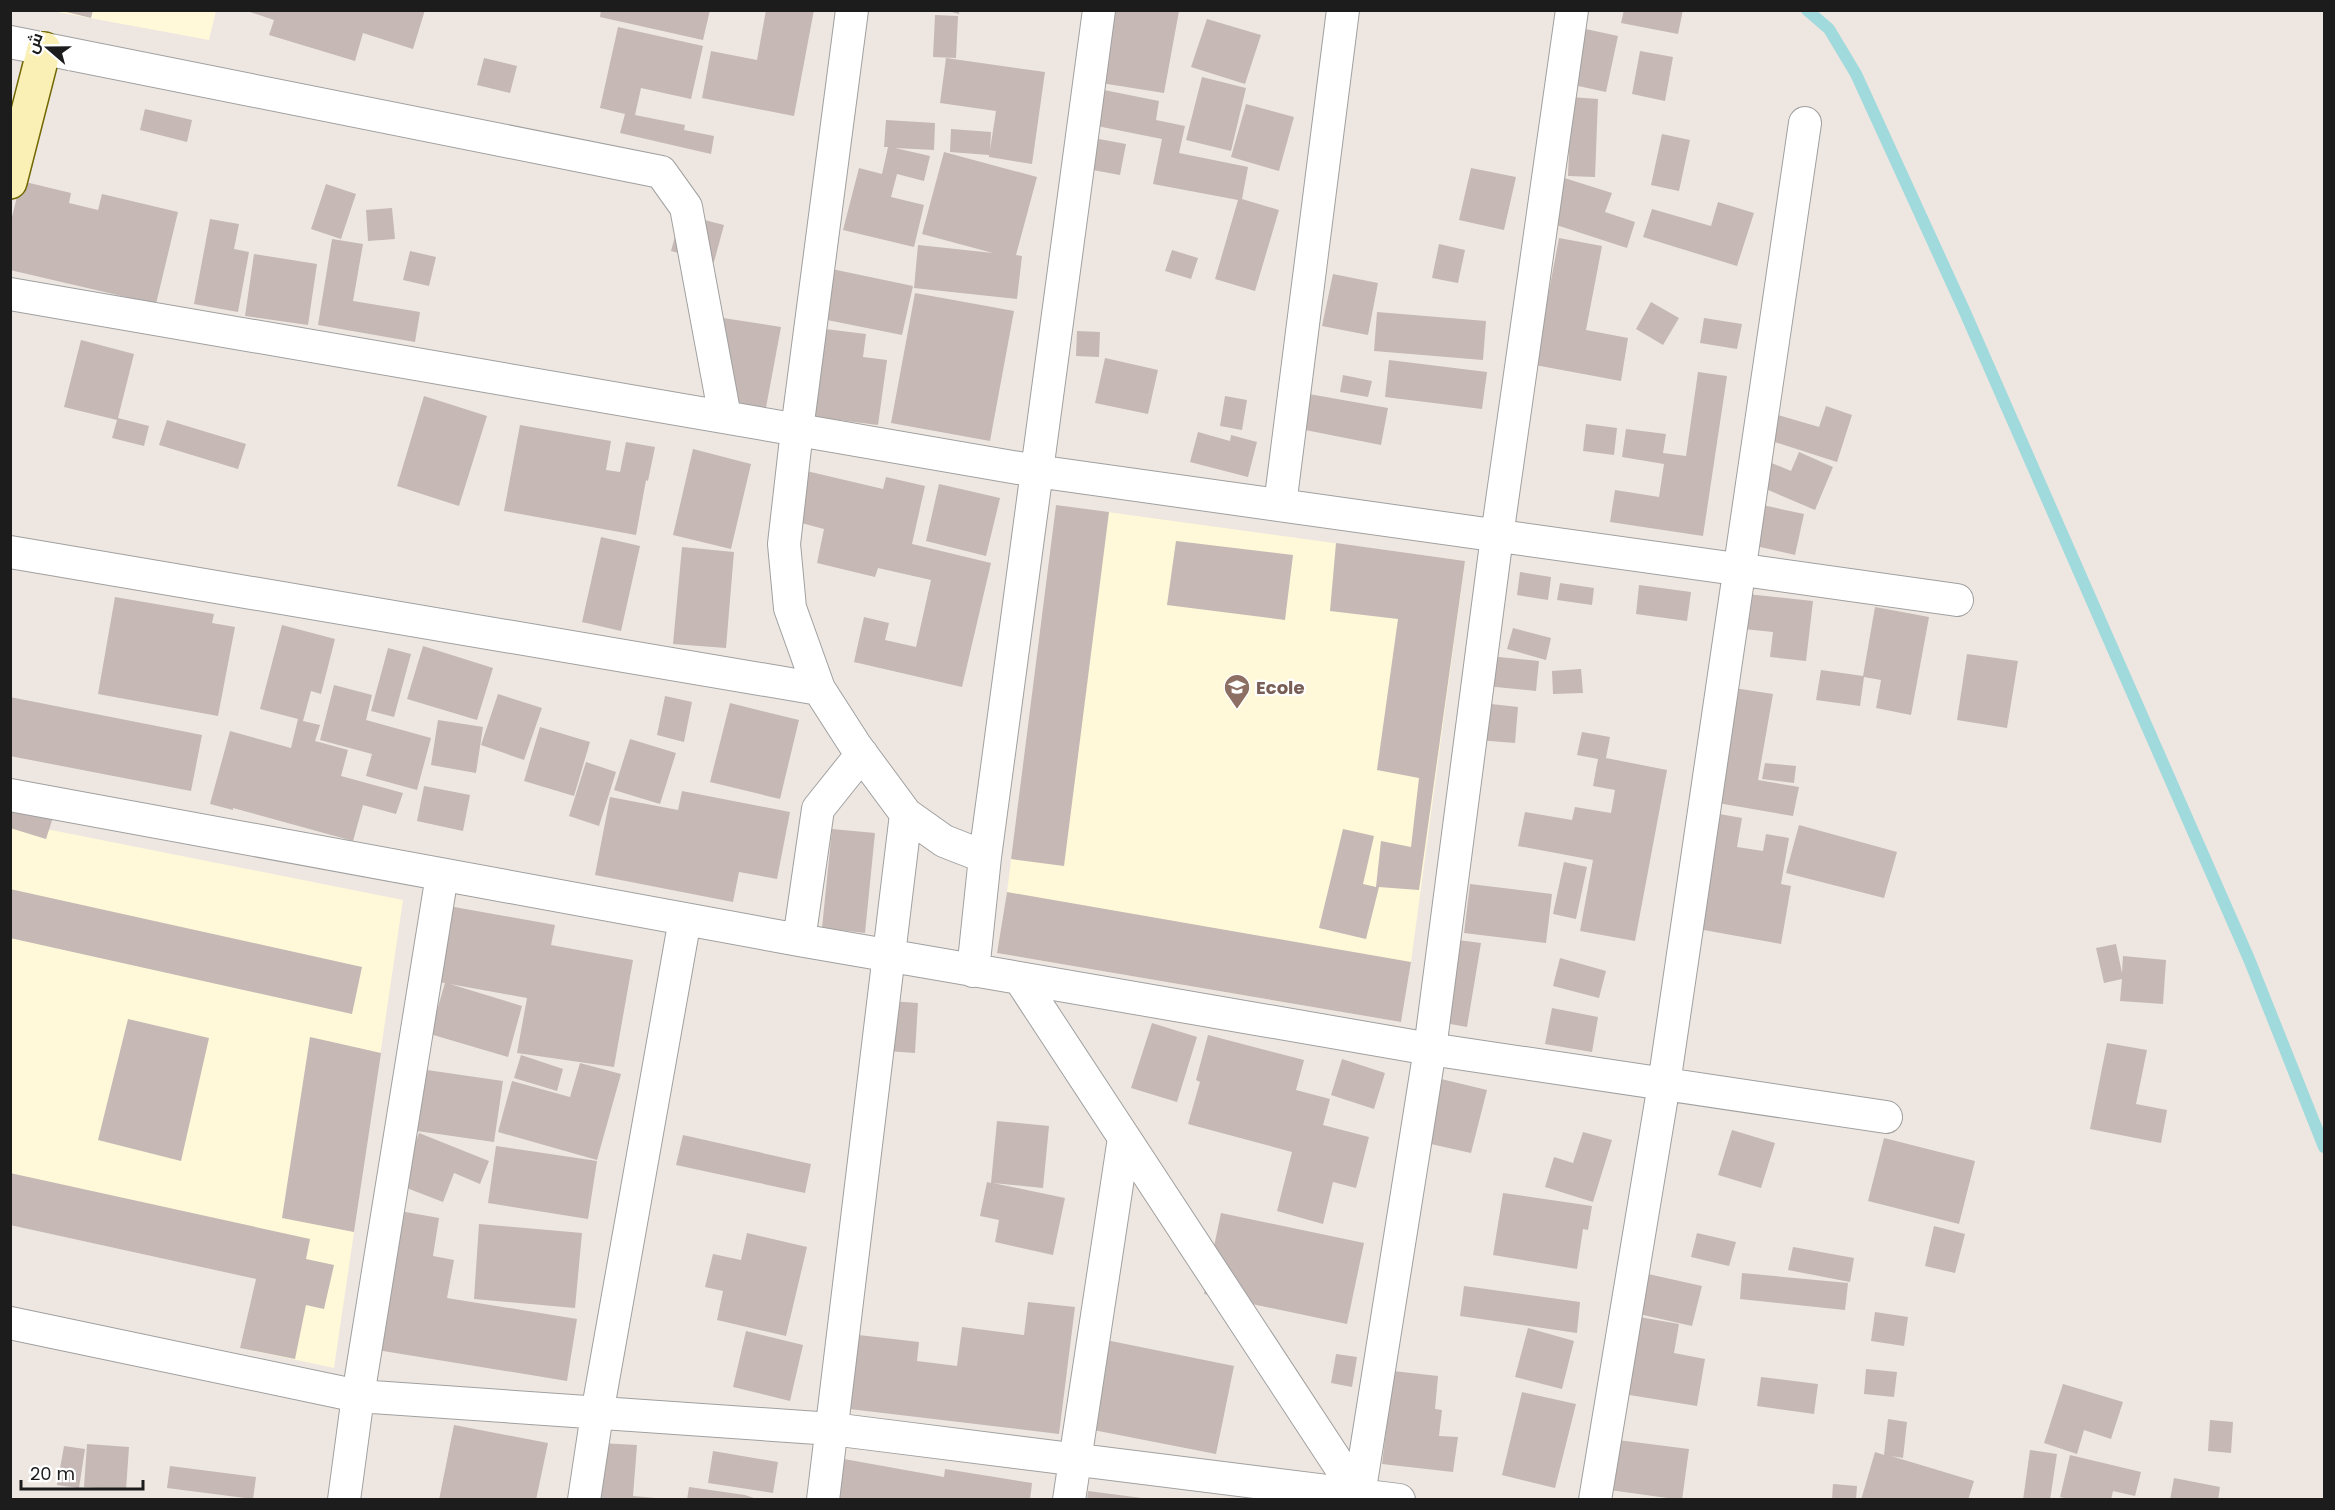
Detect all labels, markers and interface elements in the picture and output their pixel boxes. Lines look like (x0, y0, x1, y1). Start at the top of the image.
north arrow (18, 18, 78, 78)
text: ش (20, 29, 49, 57)
school or university icon: Ecole (1222, 672, 1252, 710)
place label: Ecole (1256, 675, 1305, 700)
scale bar (21, 1453, 142, 1491)
text: 20 m (30, 1461, 75, 1486)

